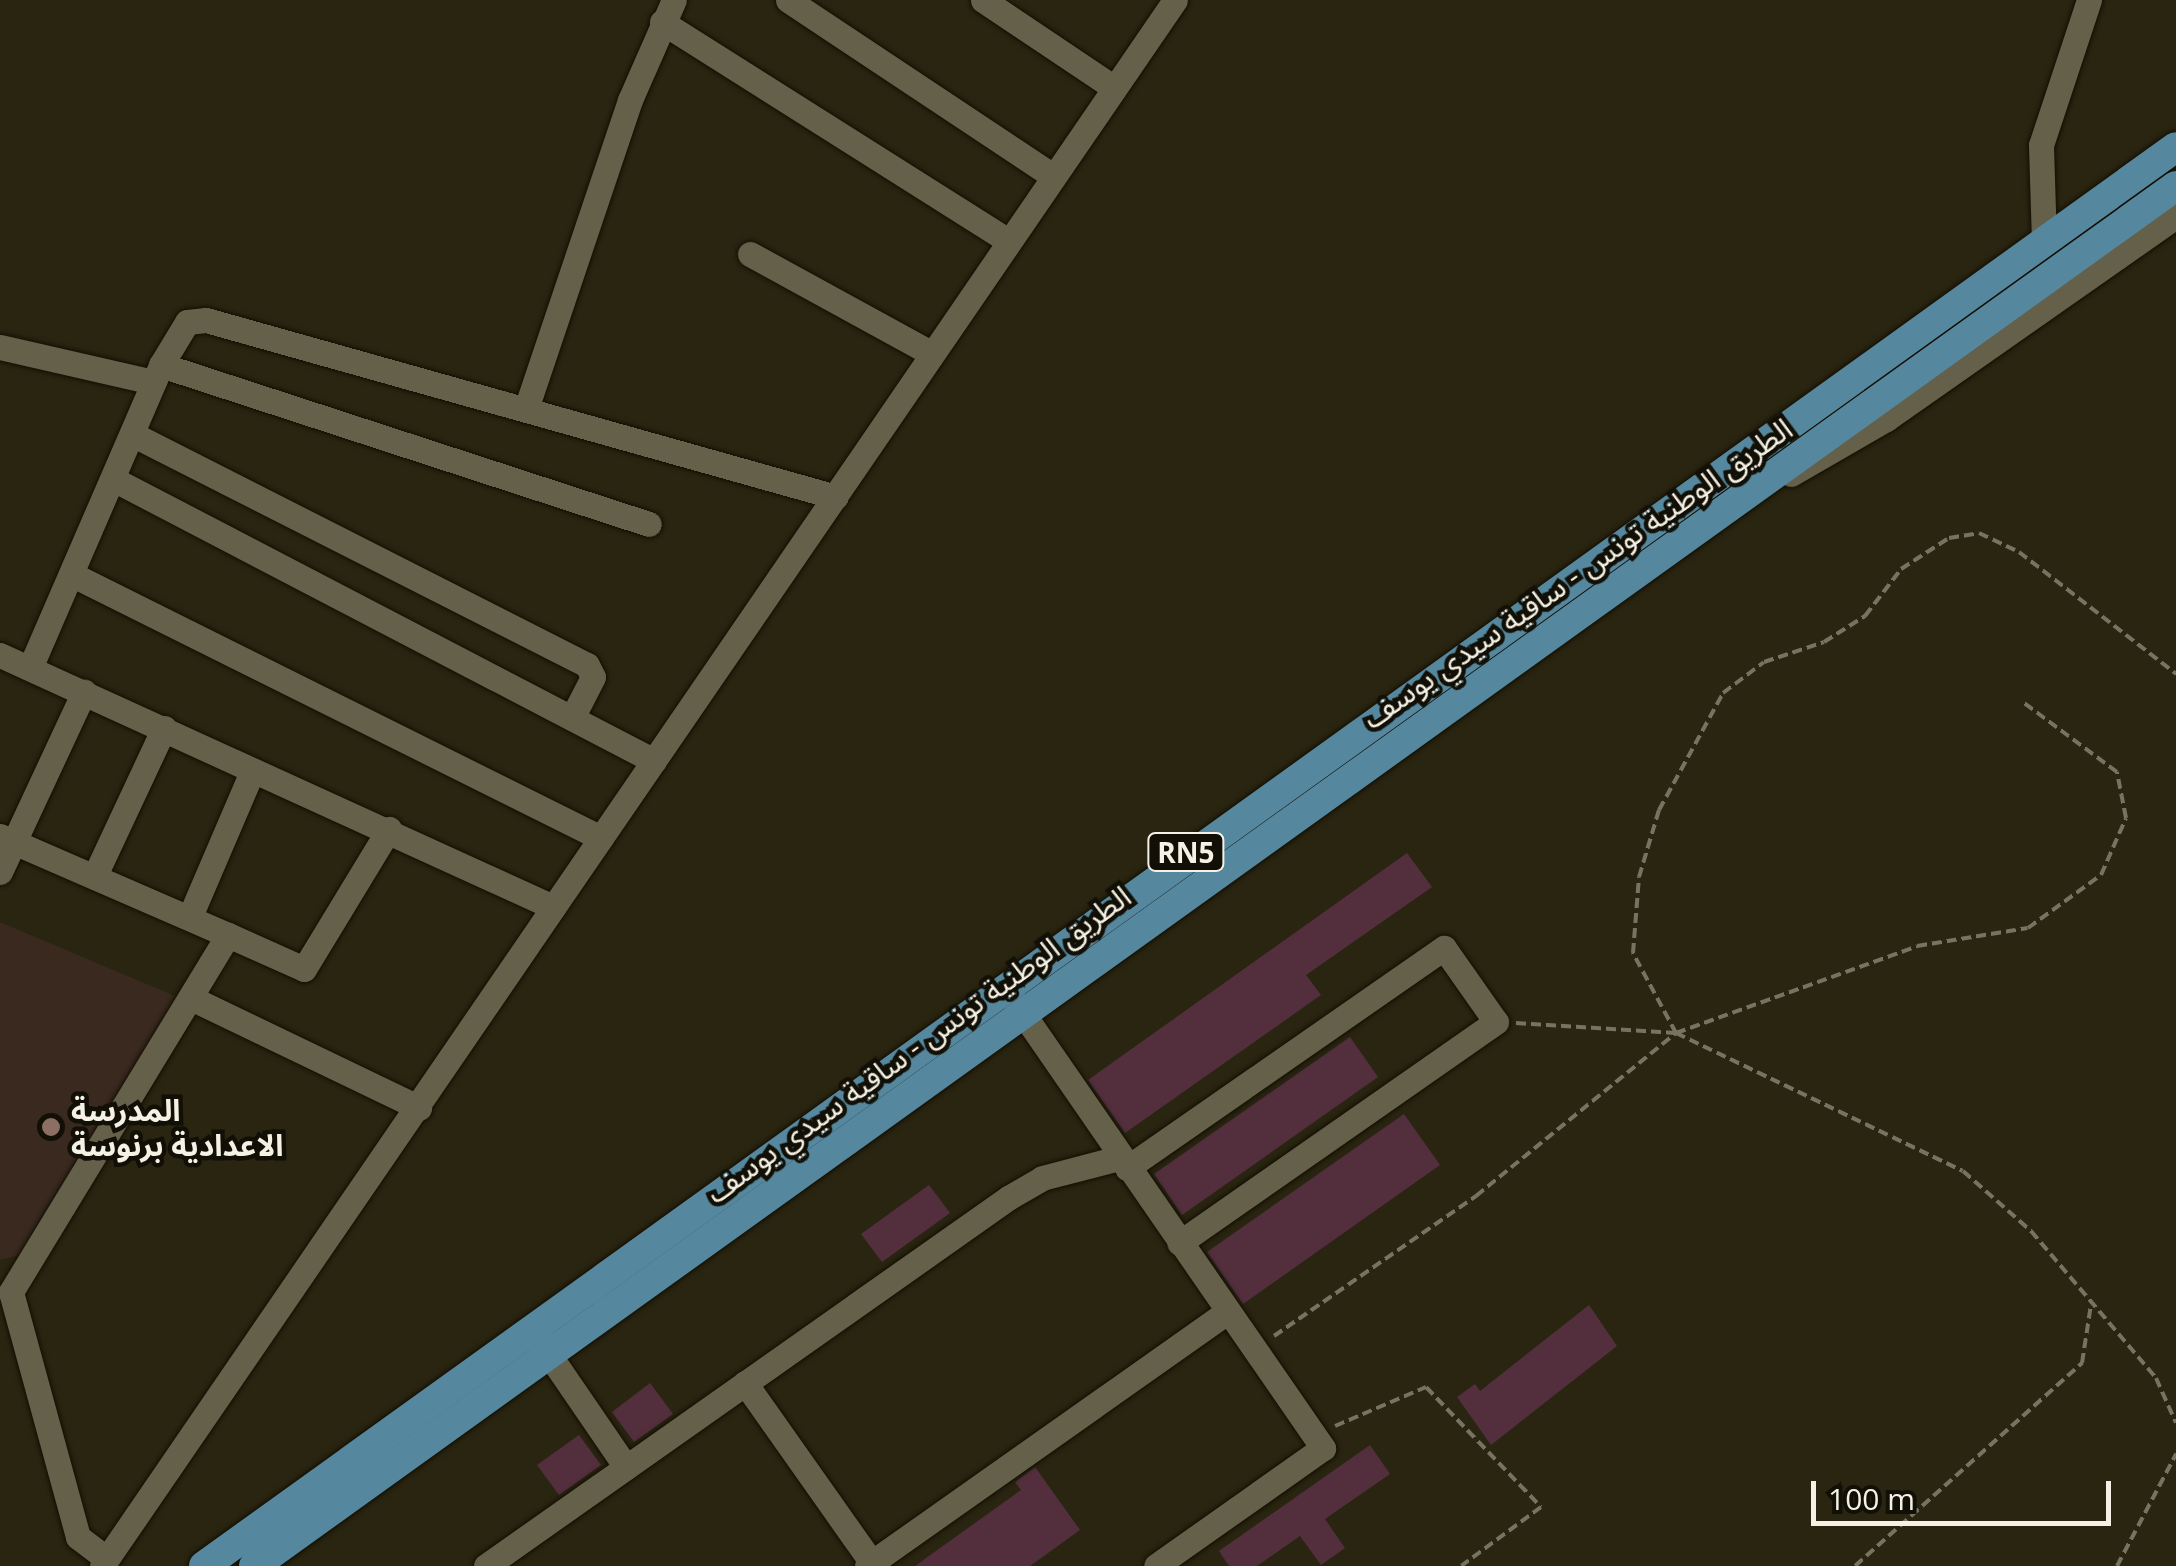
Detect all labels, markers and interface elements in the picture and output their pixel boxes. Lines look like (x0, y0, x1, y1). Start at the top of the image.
street label: الطريق الوطنية تونس - ساقية سيدي يوسف (1355, 410, 1799, 736)
road number: RN5 (1146, 829, 1226, 875)
street label: الطريق الوطنية تونس - ساقية سيدي يوسف (699, 878, 1137, 1210)
place label: المدرسة الاعدادية برنوسة (71, 1092, 283, 1162)
marker: المدرسة الاعدادية برنوسة (40, 1116, 62, 1138)
scale bar (1816, 1461, 2116, 1523)
text: 100 m (1828, 1478, 1915, 1519)

